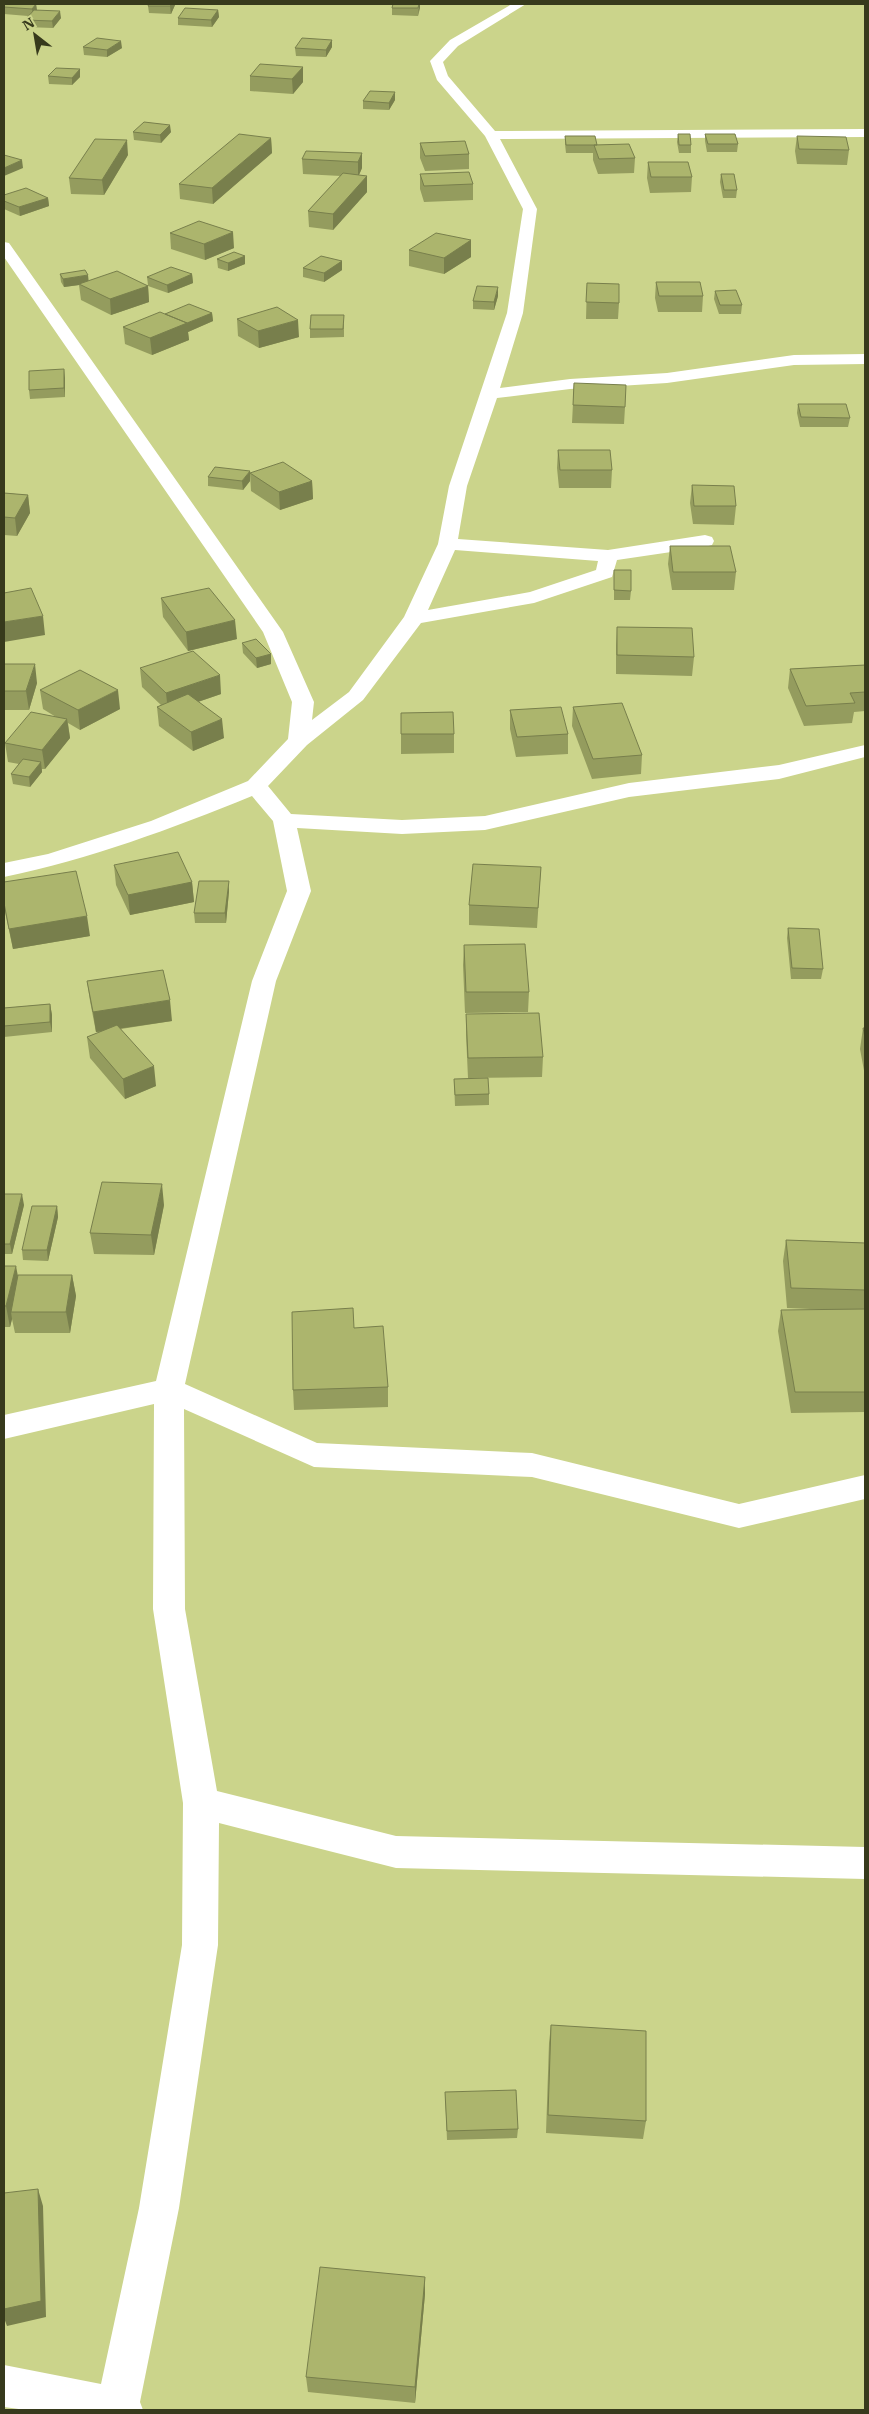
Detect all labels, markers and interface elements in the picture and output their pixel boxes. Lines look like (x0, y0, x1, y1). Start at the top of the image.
north arrow (10, 10, 60, 60)
text: N (19, 13, 38, 34)

